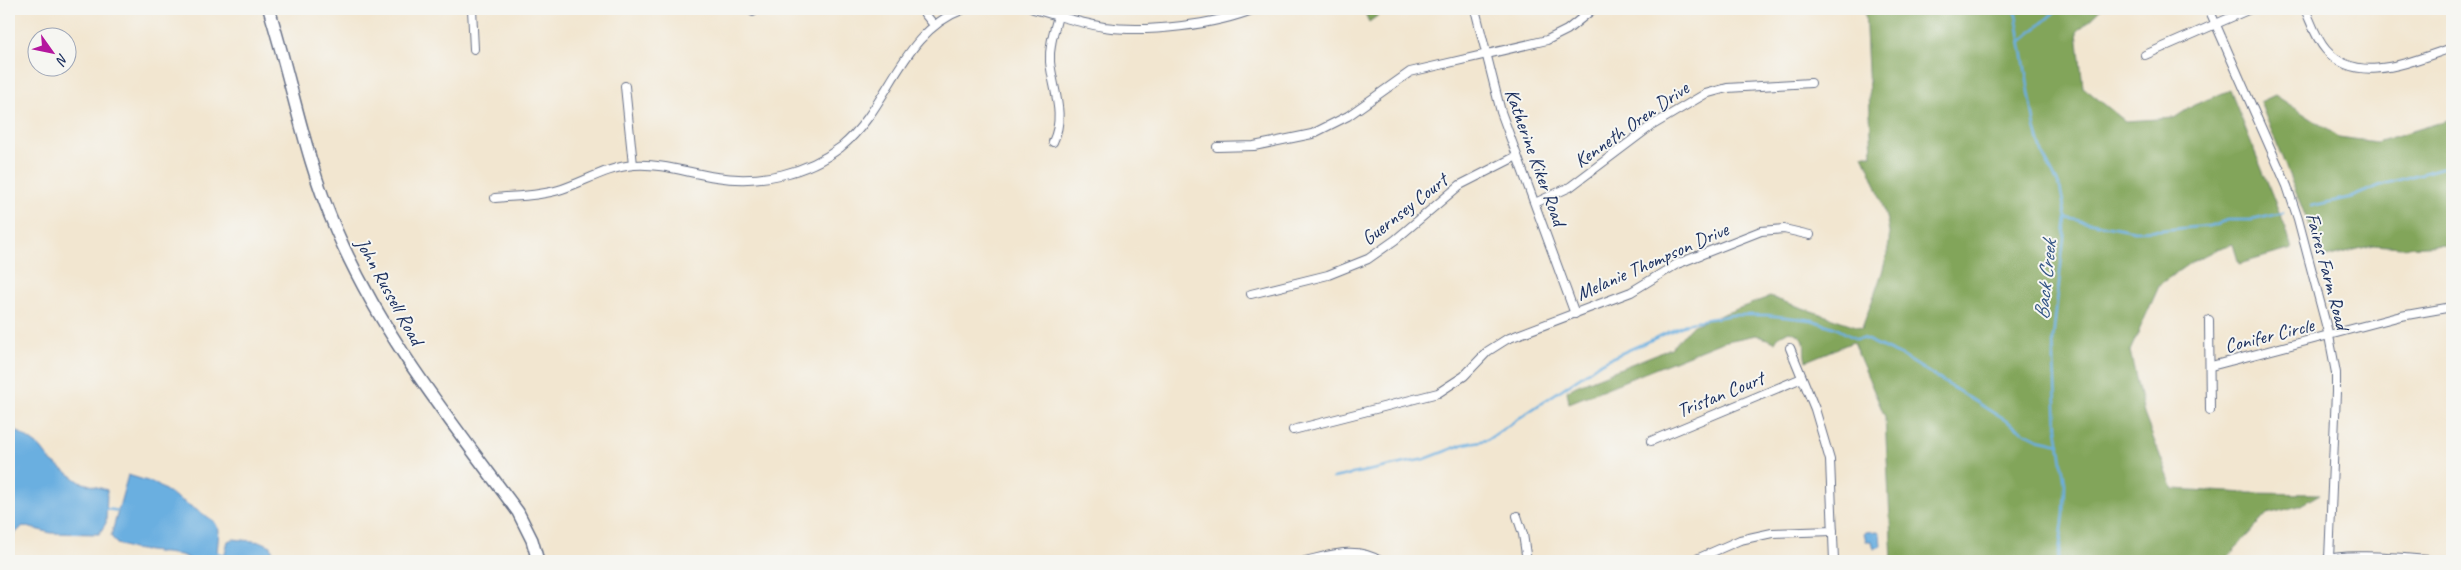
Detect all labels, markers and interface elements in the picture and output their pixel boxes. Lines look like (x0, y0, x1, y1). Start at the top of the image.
north arrow (28, 28, 78, 78)
text: N (52, 51, 72, 69)
street label: Kenneth Oren Drive (1569, 75, 1695, 173)
street label: Katherine Kiker Road (1499, 85, 1573, 232)
street label: Guernsey Court (1356, 166, 1455, 251)
street label: Faires Farm Road (2300, 210, 2356, 335)
street label: Melanie Thompson Drive (1572, 216, 1734, 306)
street label: John Russell Road (349, 232, 431, 352)
water label: Back Creek (2028, 236, 2062, 321)
street label: Conifer Circle (2222, 312, 2318, 359)
street label: Tristan Court (1673, 364, 1770, 423)

